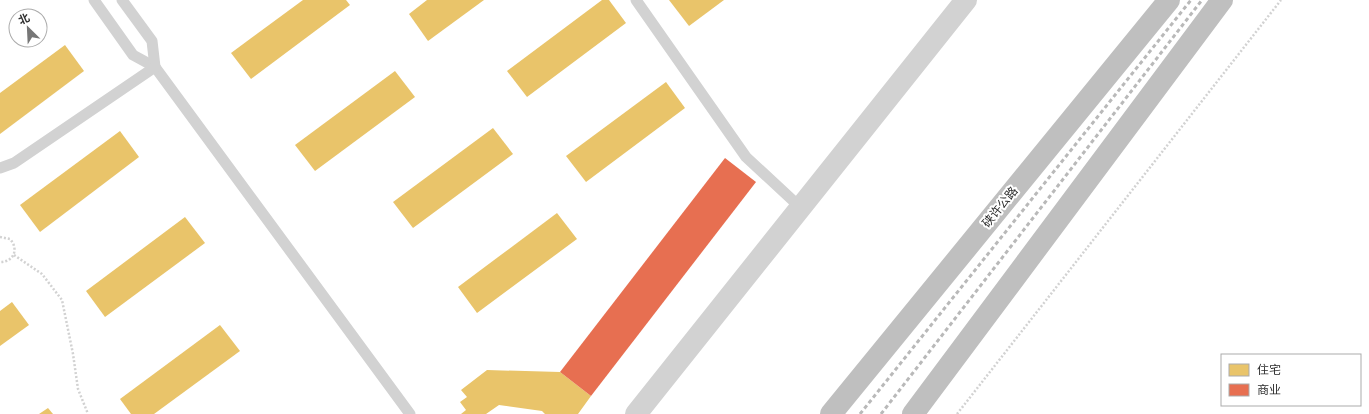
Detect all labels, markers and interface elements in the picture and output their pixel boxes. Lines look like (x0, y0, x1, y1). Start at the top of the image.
north arrow (8, 8, 48, 48)
text: 北 (16, 10, 32, 27)
street label: 硖许公路 (979, 183, 1021, 231)
legend (1221, 354, 1361, 406)
text: 住宅 (1257, 362, 1281, 378)
text: 商业 (1257, 382, 1281, 398)

